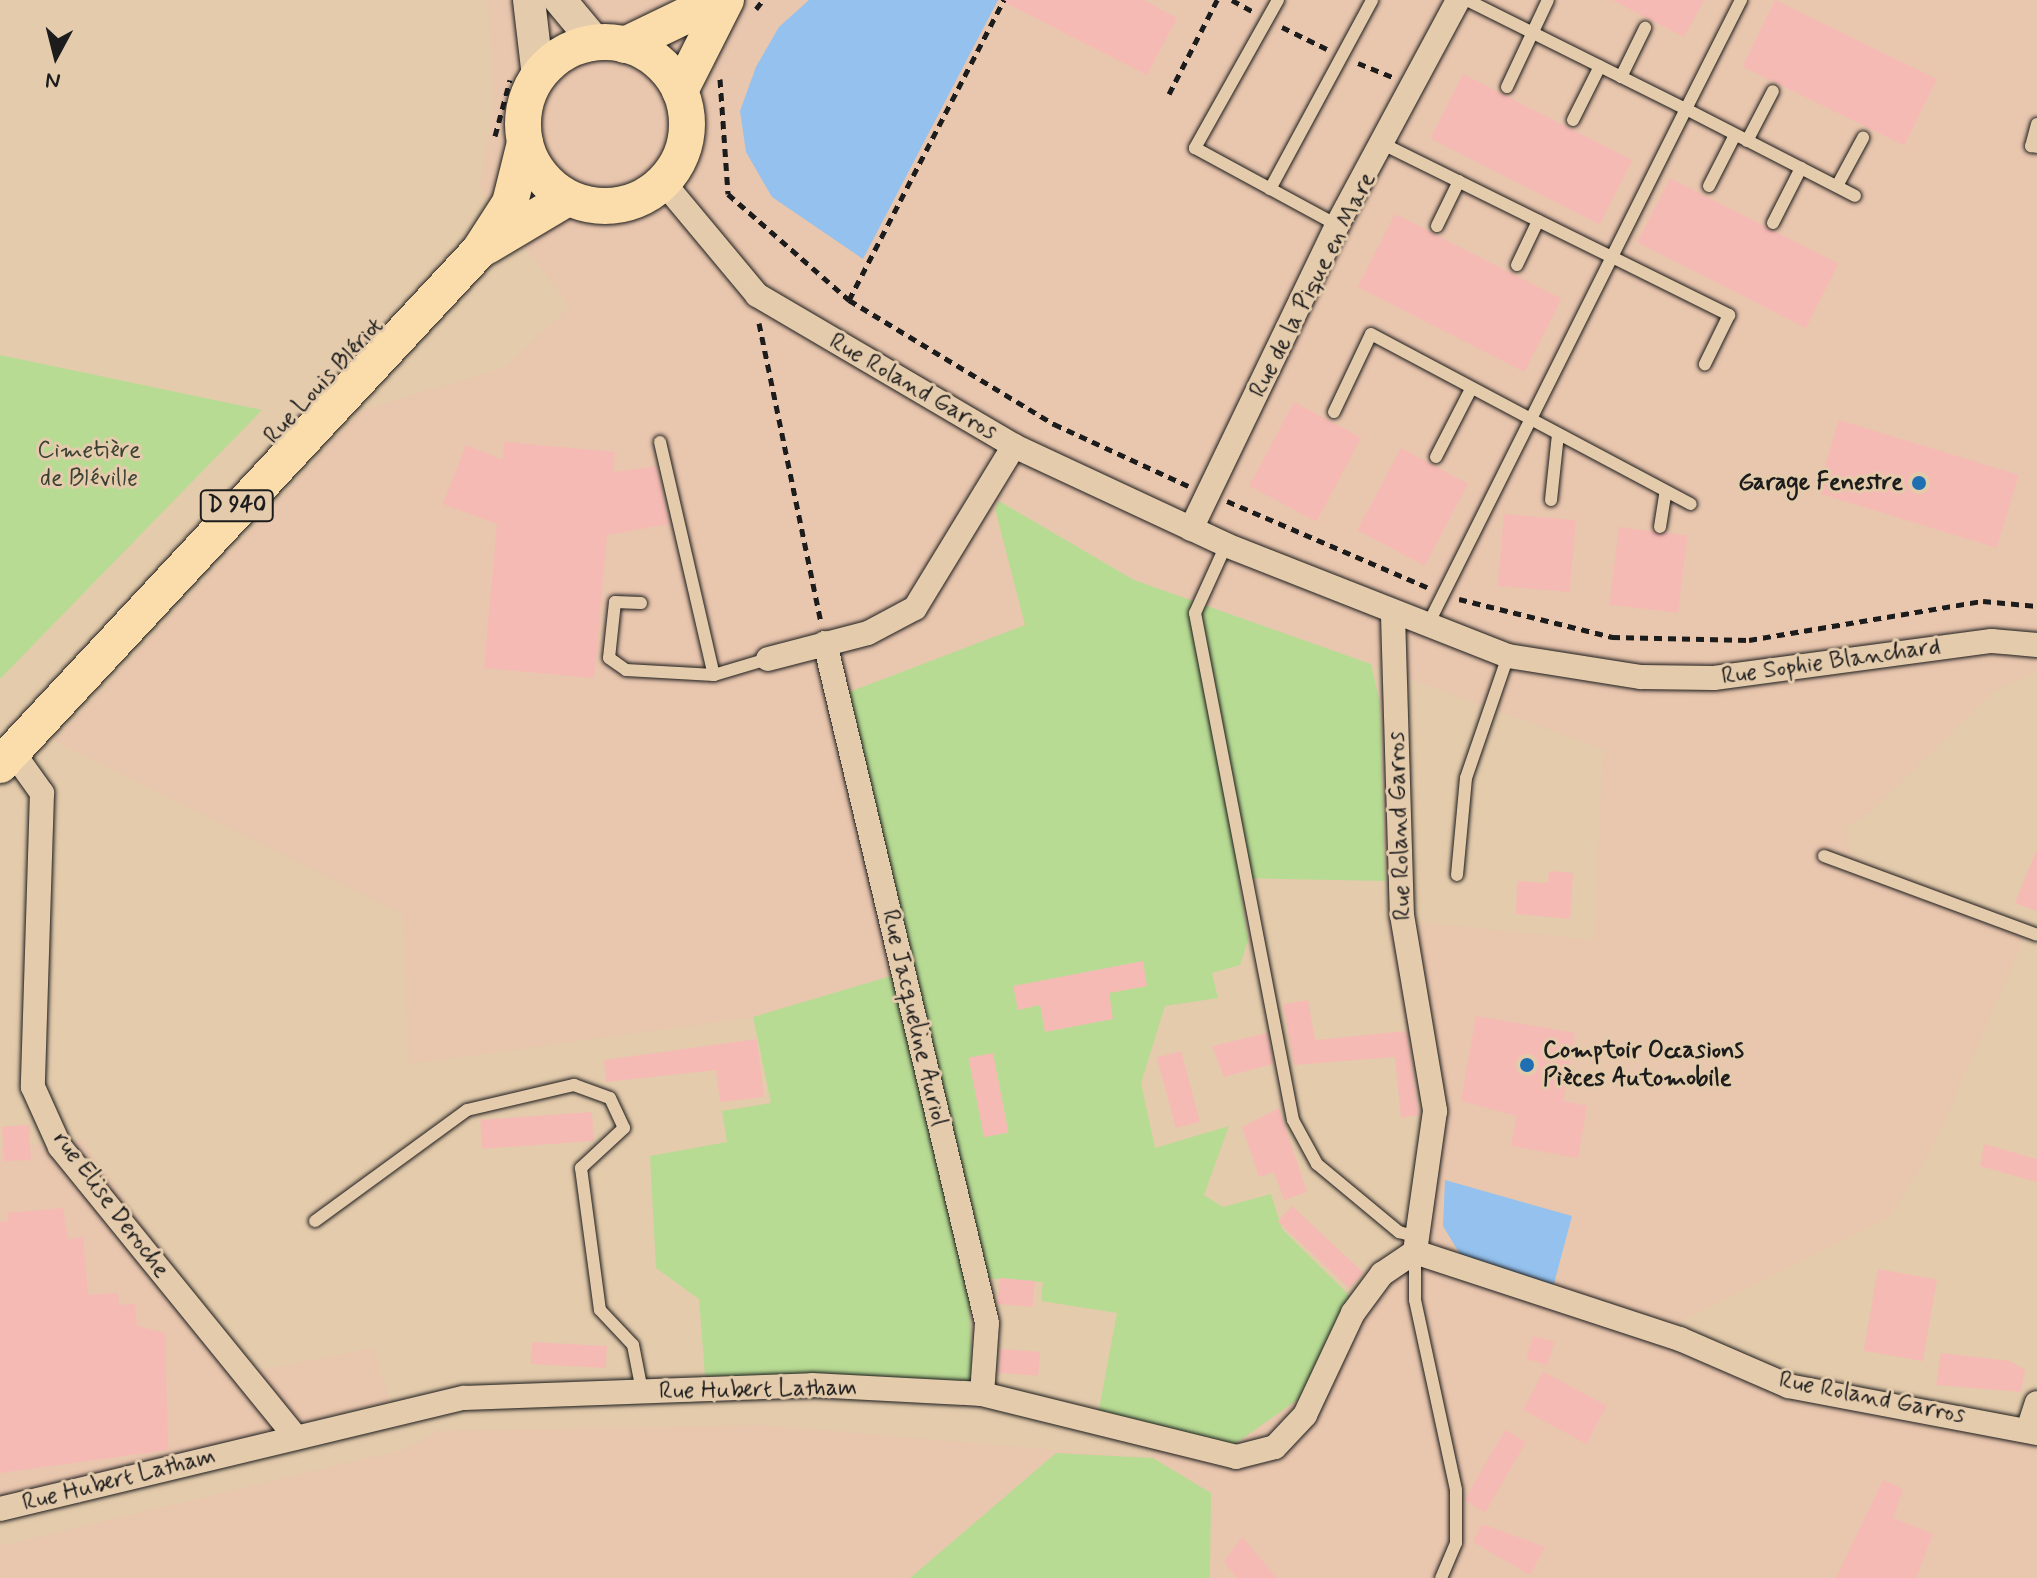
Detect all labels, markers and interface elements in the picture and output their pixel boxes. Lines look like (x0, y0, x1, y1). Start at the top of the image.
north arrow (16, 16, 96, 96)
text: N (44, 65, 62, 95)
street label: Rue de la Pique en Mare (1246, 172, 1380, 398)
street label: Rue Louis Blériot (258, 312, 390, 450)
street label: Rue Roland Garros (825, 328, 1001, 446)
park label: Cimetière de Bléville (37, 437, 141, 493)
place label: Garage Fenestre (1738, 469, 1903, 497)
marker: Garage Fenestre (1910, 474, 1928, 492)
road number: D 940 (199, 488, 275, 524)
street label: Rue Sophie Blanchard (1720, 632, 1942, 692)
street label: Rue Roland Garros (1382, 732, 1418, 920)
street label: Rue Jacqueline Auriol (876, 911, 952, 1125)
place label: Comptoir Occasions Pièces Automobile (1543, 1037, 1744, 1093)
marker: Comptoir Occasions Pièces Automobile (1518, 1056, 1536, 1074)
street label: rue Elise Deroche (46, 1126, 176, 1284)
street label: Rue Roland Garros (1777, 1366, 1967, 1430)
street label: Rue Hubert Latham (660, 1374, 856, 1406)
street label: Rue Hubert Latham (20, 1442, 218, 1518)

